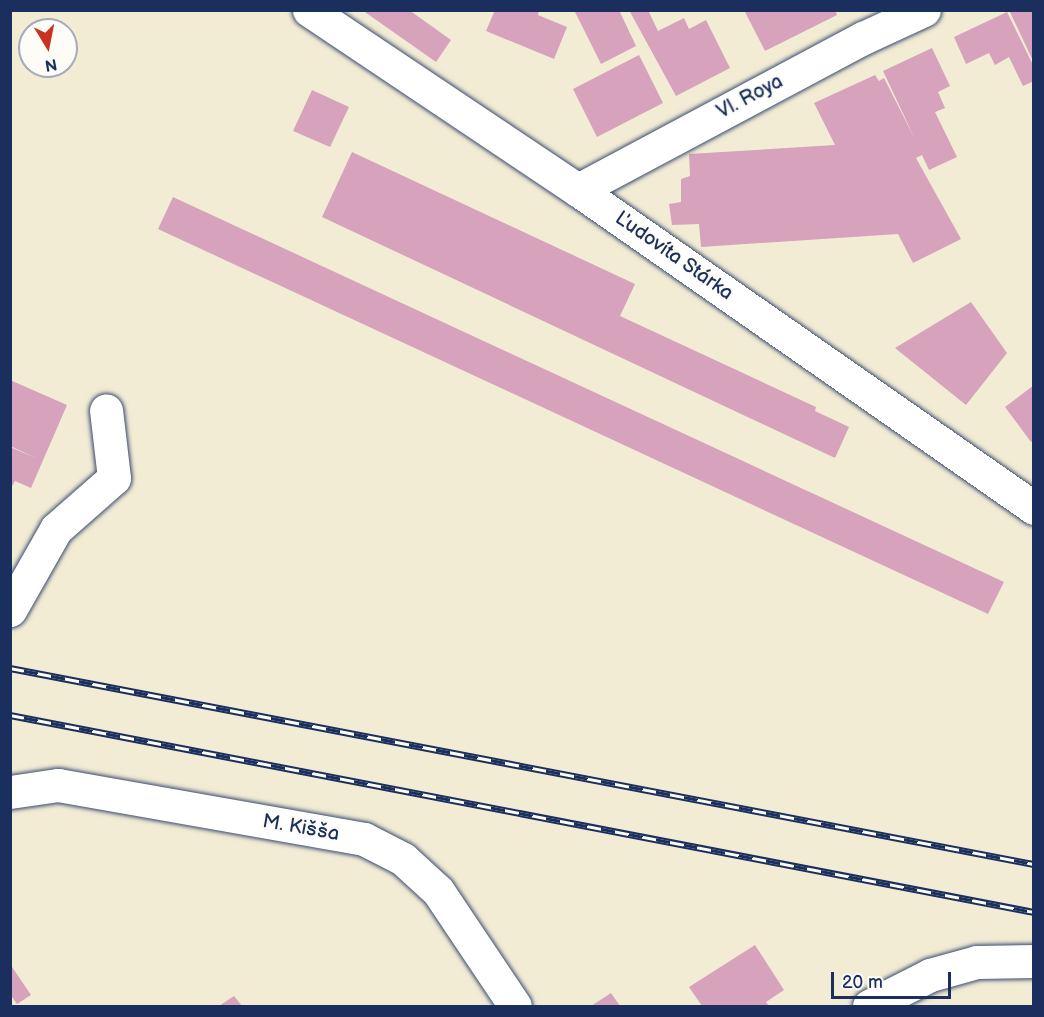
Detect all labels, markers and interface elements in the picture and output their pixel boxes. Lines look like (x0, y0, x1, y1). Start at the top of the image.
north arrow (18, 18, 78, 78)
text: N (43, 54, 58, 75)
street label: Vl. Roya (713, 70, 787, 124)
street label: Ľudovíta Stárka (610, 206, 738, 306)
street label: M. Kišša (261, 809, 341, 847)
scale bar (834, 960, 954, 998)
text: 20 m (842, 972, 883, 993)

